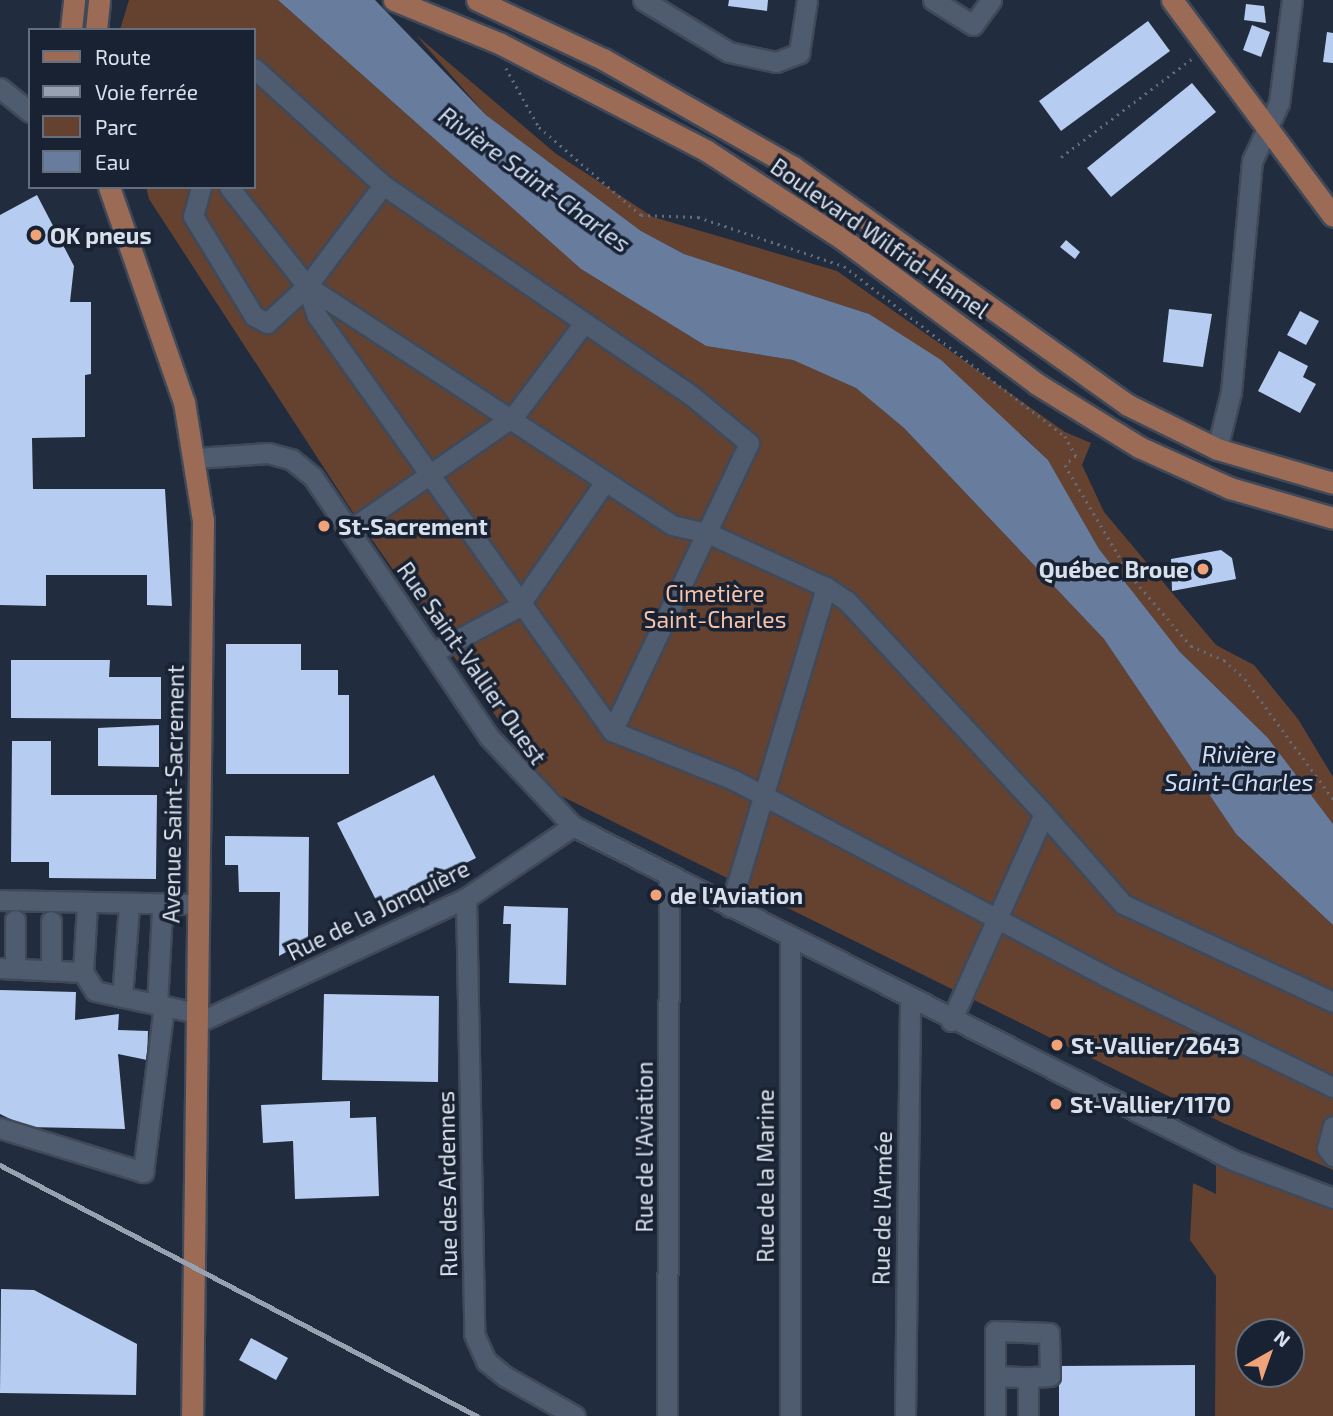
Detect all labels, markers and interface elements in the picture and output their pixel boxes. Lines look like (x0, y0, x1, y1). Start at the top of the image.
legend (28, 28, 256, 189)
text: Route (95, 44, 151, 69)
text: Voie ferrée (95, 79, 198, 104)
water label: Rivière Saint-Charles (434, 100, 636, 258)
text: Parc (95, 114, 137, 139)
text: Eau (95, 149, 130, 174)
street label: Boulevard Wilfrid-Hamel (765, 152, 995, 324)
place label: OK pneus (50, 221, 152, 249)
marker: OK pneus (28, 227, 44, 243)
place label: St-Sacrement (338, 512, 488, 540)
marker: St-Sacrement (316, 518, 332, 534)
place label: Québec Broue (1039, 555, 1189, 583)
street label: Rue Saint-Vallier Ouest (392, 556, 552, 770)
marker: Québec Broue (1195, 561, 1211, 577)
park label: Cimetière Saint-Charles (644, 579, 786, 633)
street label: Avenue Saint-Sacrement (157, 665, 189, 923)
water label: Rivière Saint-Charles (1164, 740, 1314, 796)
street label: Rue de la Jonquière (282, 854, 474, 966)
place label: de l'Aviation (670, 881, 803, 909)
marker: de l'Aviation (648, 887, 664, 903)
place label: St-Vallier/2643 (1071, 1031, 1240, 1059)
marker: St-Vallier/2643 (1049, 1037, 1065, 1053)
street label: Rue de l'Aviation (630, 1061, 658, 1233)
street label: Rue de la Marine (751, 1089, 779, 1263)
street label: Rue des Ardennes (432, 1090, 462, 1278)
place label: St-Vallier/1170 (1070, 1090, 1231, 1118)
marker: St-Vallier/1170 (1048, 1096, 1064, 1112)
street label: Rue de l'Armée (867, 1131, 897, 1285)
north arrow (1235, 1318, 1305, 1388)
text: N (1270, 1325, 1295, 1351)

